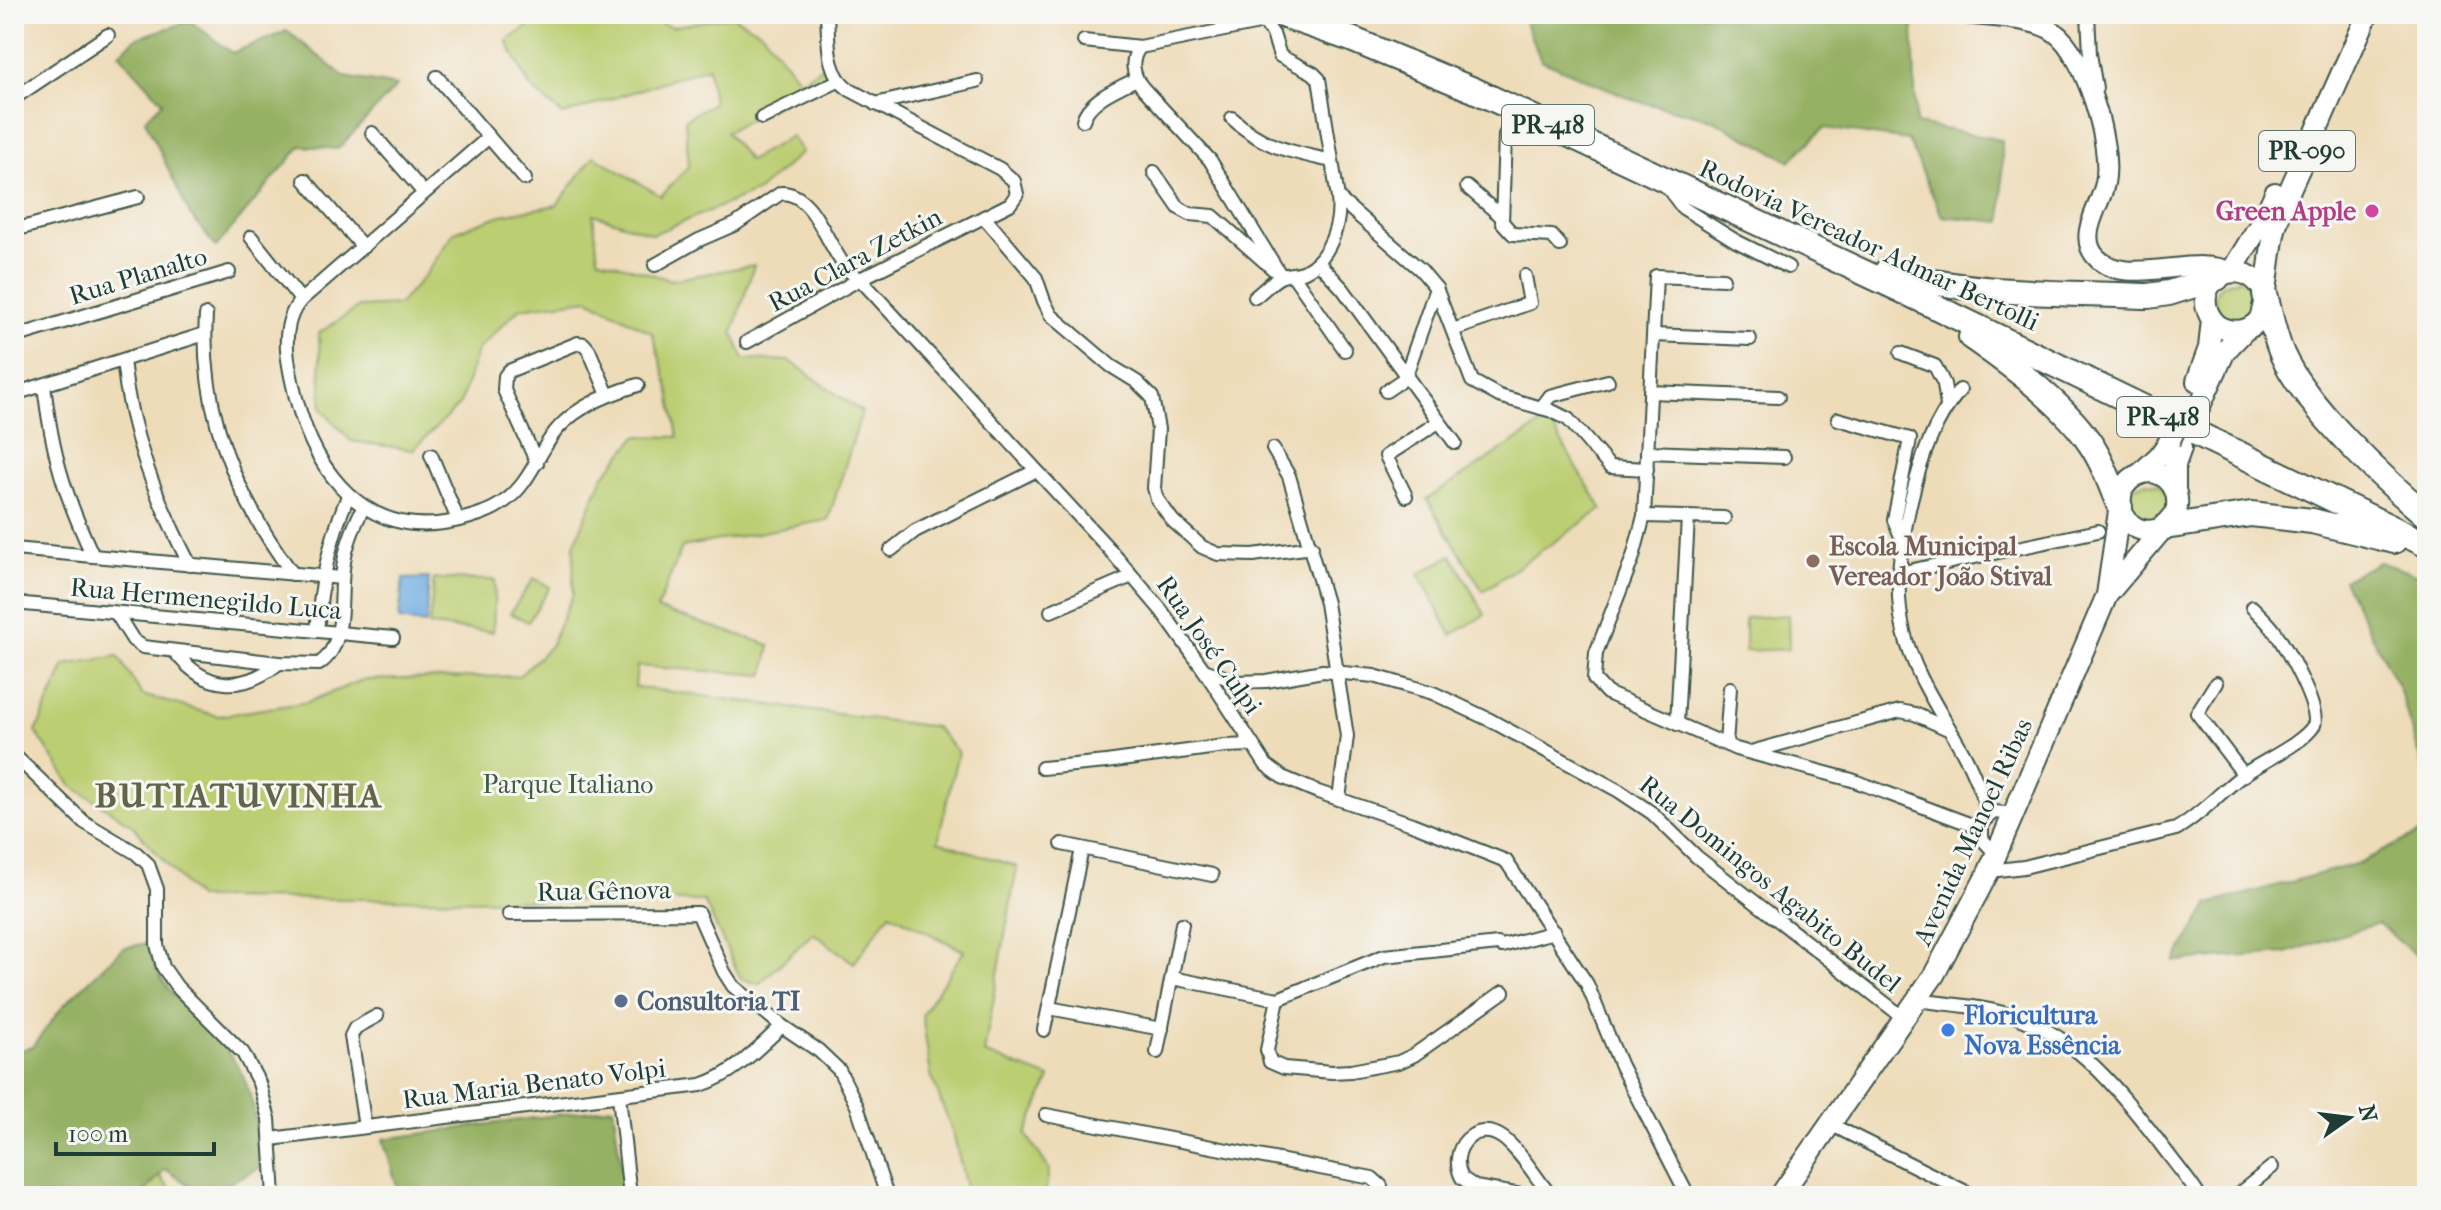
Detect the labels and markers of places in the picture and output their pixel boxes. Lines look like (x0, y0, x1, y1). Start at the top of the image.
place label: Green Apple (2216, 196, 2356, 227)
marker: Green Apple (2363, 202, 2381, 220)
place label: Escola Municipal Vereador João Stival (1828, 531, 2053, 592)
marker: Escola Municipal Vereador João Stival (1804, 552, 1822, 570)
place label: Consultoria TI (637, 986, 800, 1017)
marker: Consultoria TI (612, 992, 630, 1010)
place label: Floricultura Nova Essência (1963, 1000, 2121, 1061)
marker: Floricultura Nova Essência (1939, 1021, 1957, 1039)

